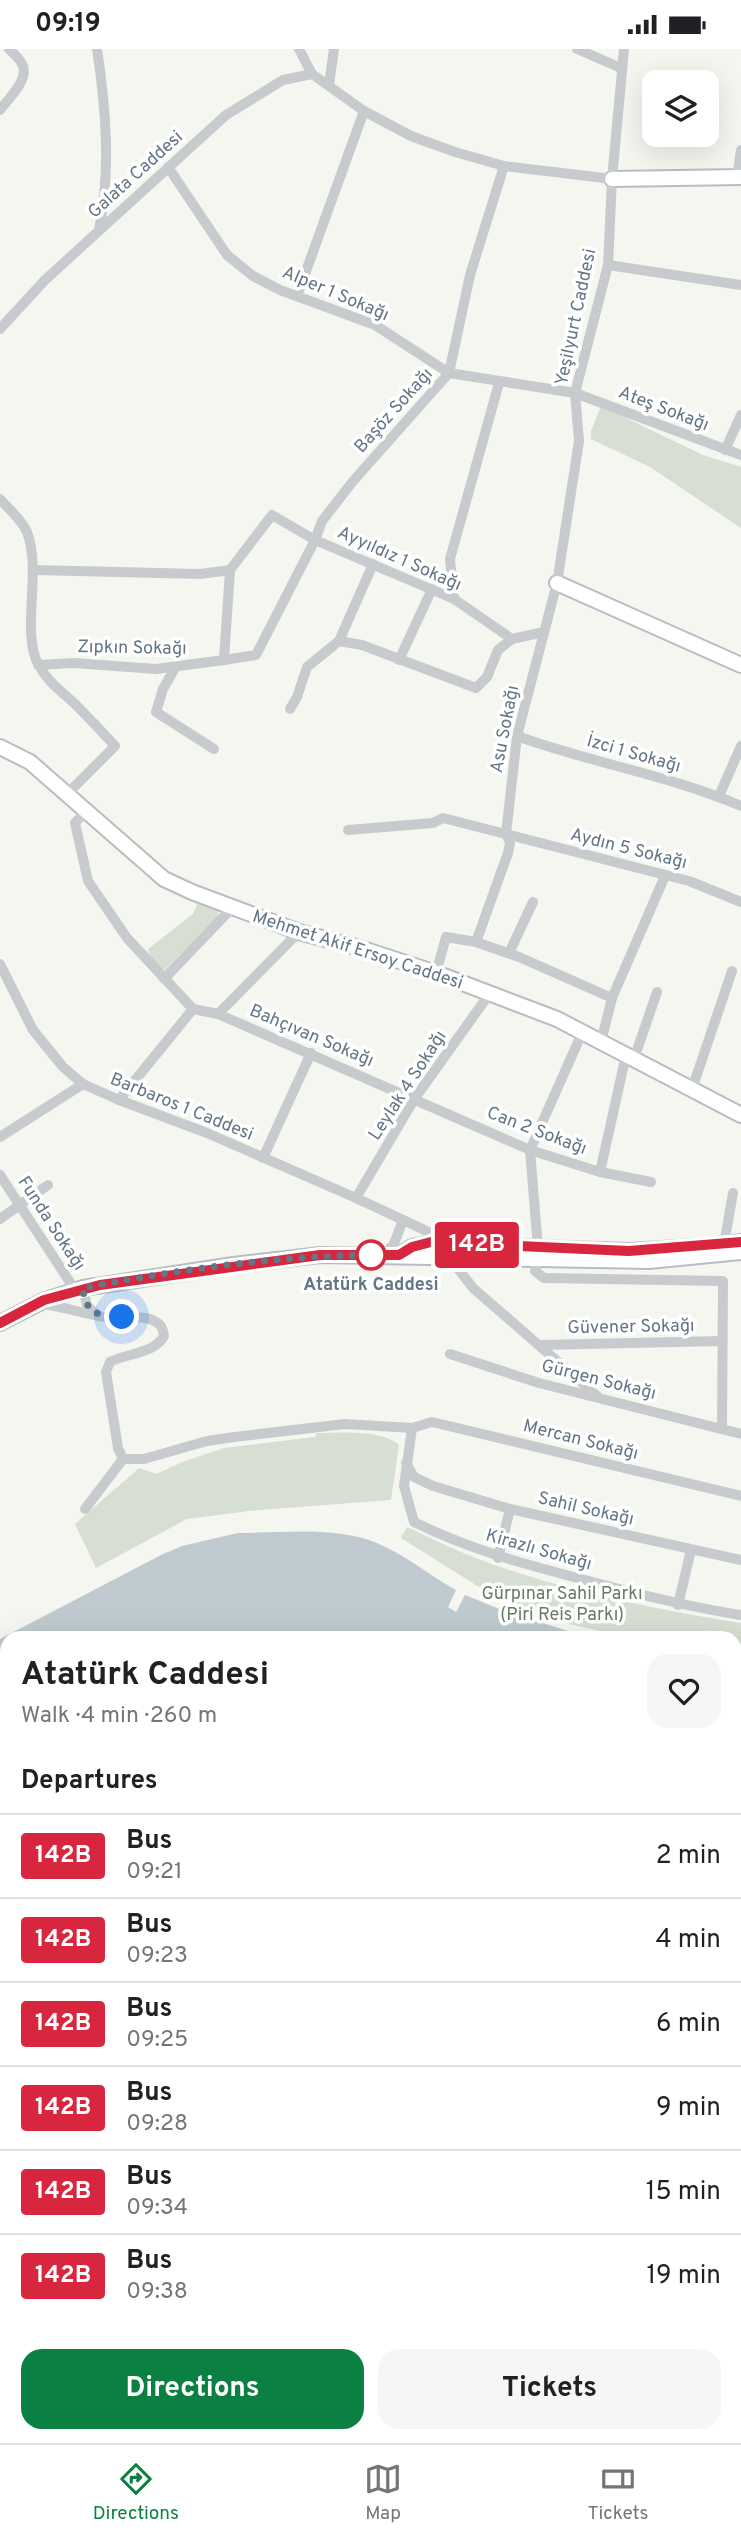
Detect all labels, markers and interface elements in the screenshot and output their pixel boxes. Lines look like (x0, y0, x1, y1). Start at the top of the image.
text: 09:19 (35, 8, 101, 41)
map controls (642, 70, 719, 147)
button: layers (642, 70, 719, 147)
street label: Galata Caddesi (84, 126, 188, 224)
street label: Yeşilyurt Caddesi (551, 247, 602, 388)
street label: Alper 1 Sokağı (279, 262, 392, 327)
street label: Başöz Sokağı (350, 364, 438, 458)
street label: Ateş Sokağı (615, 382, 712, 437)
street label: Ayyıldız 1 Sokağı (334, 522, 465, 597)
street label: Zıpkın Sokağı (77, 636, 187, 661)
street label: Asu Sokağı (486, 683, 525, 775)
street label: İzci 1 Sokağı (584, 728, 684, 779)
street label: Aydın 5 Sokağı (568, 824, 689, 875)
street label: Mehmet Akif Ersoy Caddesi (249, 905, 466, 995)
street label: Bahçıvan Sokağı (246, 1000, 377, 1073)
street label: Leylak 4 Sokağı (364, 1027, 452, 1145)
street label: Barbaros 1 Caddesi (106, 1068, 257, 1147)
street label: Can 2 Sokağı (483, 1102, 590, 1161)
street label: Funda Sokağı (12, 1172, 90, 1275)
line badge: 142B (428, 1222, 526, 1268)
text: 142B (449, 1230, 505, 1260)
marker: Atatürk Caddesi (356, 1240, 386, 1270)
place label: Atatürk Caddesi (303, 1274, 439, 1297)
your location (104, 1299, 139, 1334)
street label: Güvener Sokağı (567, 1315, 695, 1340)
street label: Gürgen Sokağı (539, 1355, 658, 1406)
street label: Mercan Sokağı (521, 1415, 641, 1466)
street label: Sahil Sokağı (535, 1487, 636, 1532)
street label: Kirazlı Sokağı (483, 1524, 594, 1577)
park label: Gürpınar Sahil Parkı (Piri Reis Parkı) (481, 1583, 643, 1627)
button: heart (647, 1654, 721, 1728)
text: Atatürk Caddesi (21, 1655, 269, 1697)
text: Walk · 4 min · 260 m (21, 1702, 217, 1731)
text: Departures (21, 1765, 158, 1798)
text: Bus (126, 1825, 172, 1858)
text: 2 min (656, 1840, 721, 1873)
text: 142B (35, 1841, 91, 1871)
text: 09:21 (126, 1858, 183, 1887)
text: Bus (126, 1909, 172, 1942)
text: 4 min (655, 1924, 721, 1957)
text: 142B (35, 1925, 91, 1955)
text: 09:23 (126, 1942, 188, 1971)
text: Bus (126, 1993, 172, 2026)
text: 6 min (656, 2008, 721, 2041)
text: 142B (35, 2009, 91, 2039)
text: 09:25 (126, 2026, 188, 2055)
text: Bus (126, 2077, 172, 2110)
text: 9 min (656, 2092, 721, 2125)
text: 142B (35, 2093, 91, 2123)
text: 09:28 (126, 2110, 188, 2139)
text: Bus (126, 2161, 172, 2194)
text: 15 min (646, 2176, 721, 2209)
text: 142B (35, 2177, 91, 2207)
text: 09:34 (126, 2194, 188, 2223)
text: Bus (126, 2245, 172, 2278)
text: 19 min (646, 2260, 721, 2293)
text: 142B (35, 2261, 91, 2291)
text: 09:38 (126, 2278, 188, 2307)
button: Directions (21, 2349, 364, 2429)
button: Tickets (378, 2349, 721, 2429)
tab: Directions (93, 2460, 179, 2526)
tab: Map (364, 2460, 402, 2526)
tab: Tickets (587, 2460, 648, 2526)

